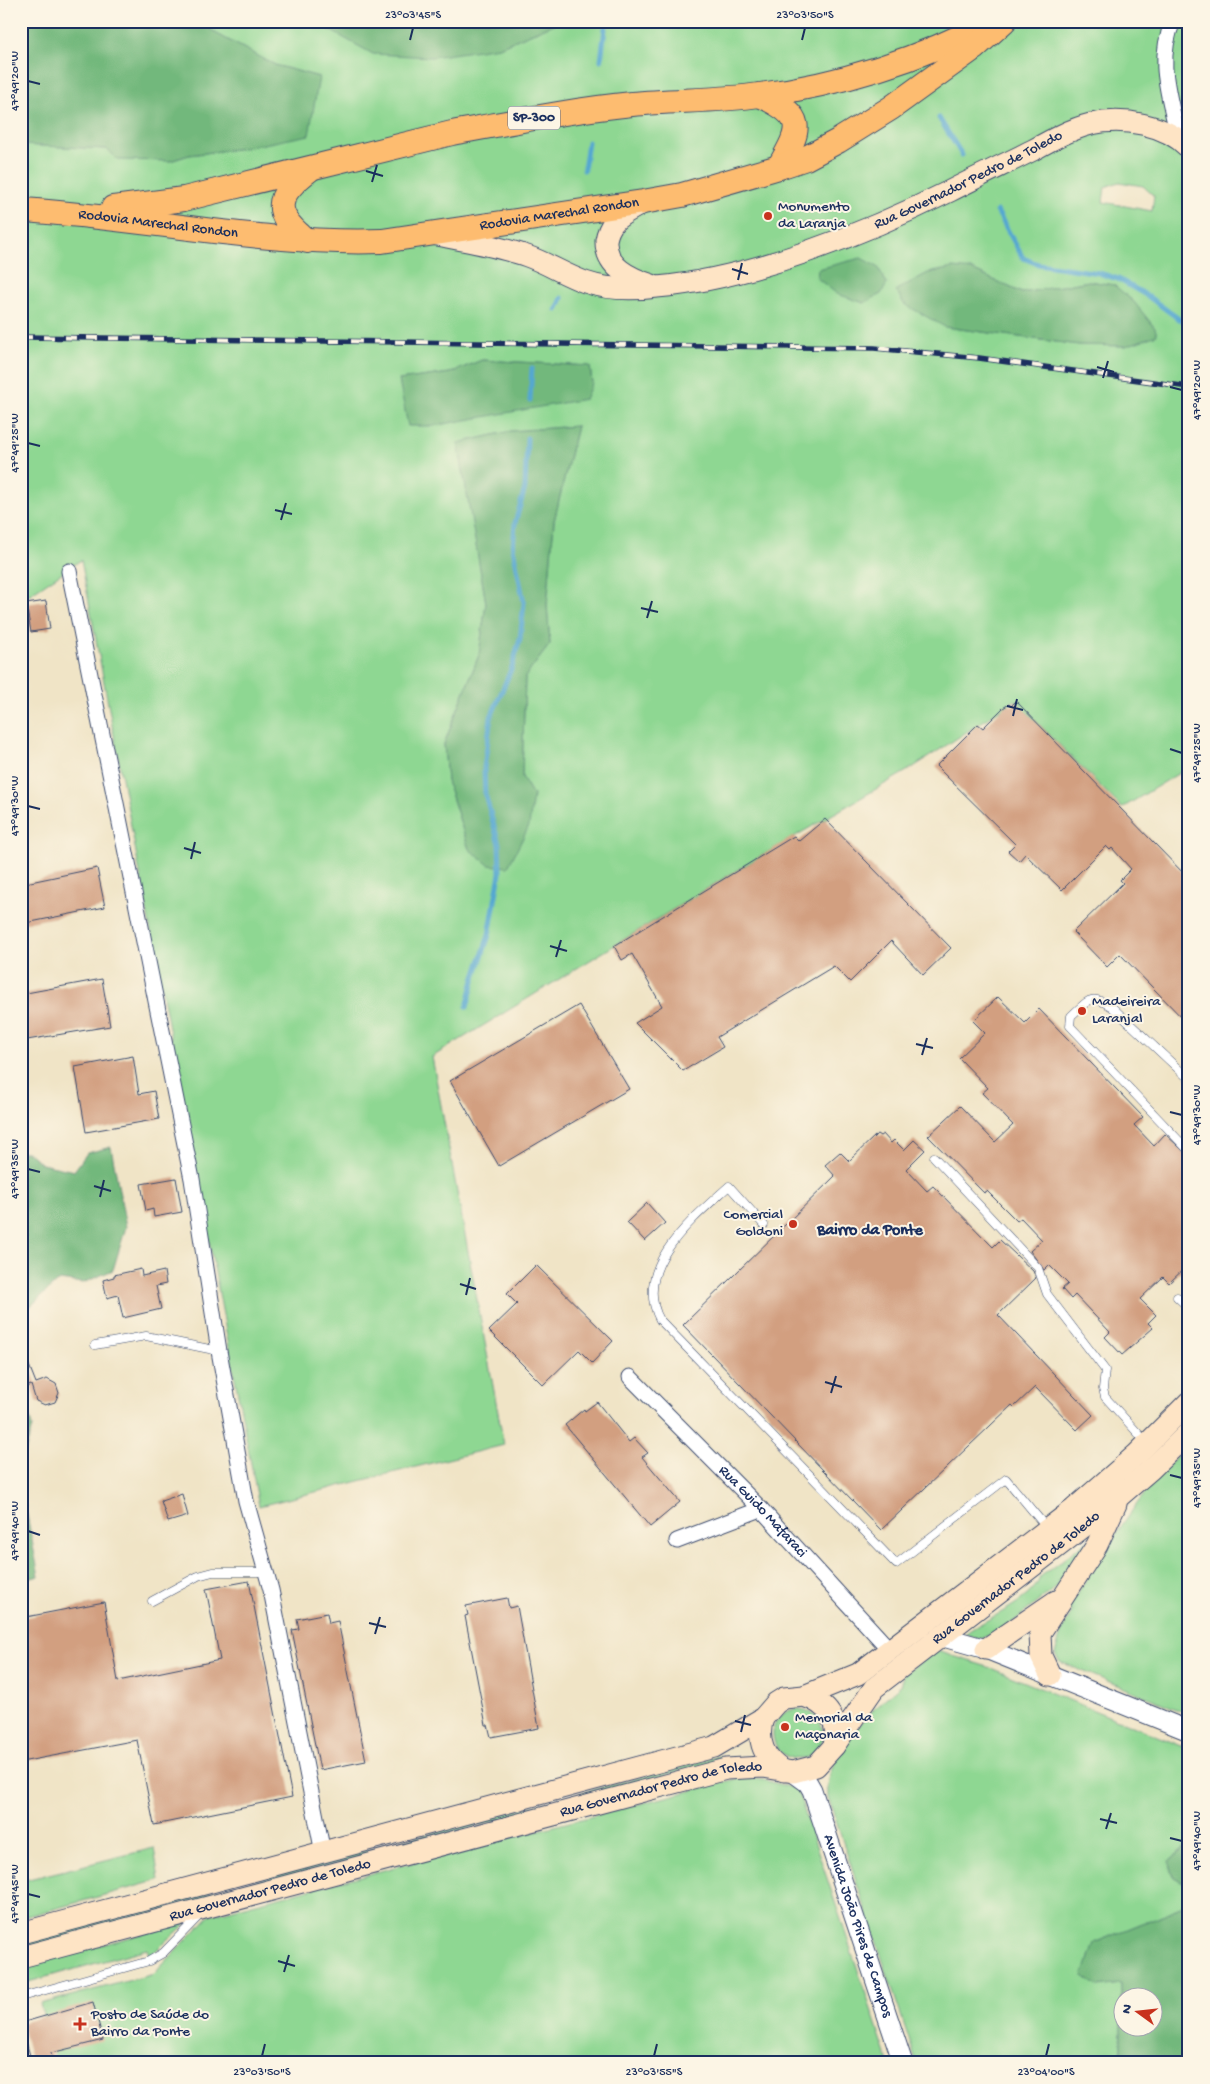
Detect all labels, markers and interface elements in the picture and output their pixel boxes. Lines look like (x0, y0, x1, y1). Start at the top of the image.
text: 23°03'45"S (385, 9, 442, 23)
text: 23°03'50"S (776, 9, 834, 23)
text: 47°49'20"W (9, 51, 23, 111)
road number: SP-300 (508, 106, 560, 130)
street label: Rua Governador Pedro de Toledo (872, 127, 1066, 234)
street label: Rodovia Marechal Rondon (479, 194, 640, 235)
place label: Monumento da Laranja (778, 198, 850, 233)
street label: Rodovia Marechal Rondon (77, 206, 239, 243)
marker: Monumento da Laranja (762, 210, 774, 222)
text: 47°49'20"W (1191, 360, 1205, 420)
text: 47°49'25"W (9, 413, 23, 473)
text: 47°49'25"W (1191, 723, 1205, 783)
text: 47°49'30"W (9, 776, 23, 836)
place label: Madeireira Laranjal (1092, 993, 1161, 1028)
marker: Madeireira Laranjal (1076, 1005, 1088, 1017)
text: 47°49'30"W (1191, 1085, 1205, 1145)
text: 47°49'35"W (9, 1139, 23, 1199)
place label: Comercial Goldoni (723, 1206, 783, 1241)
marker: Comercial Goldoni (787, 1218, 799, 1230)
district label: Bairro da Ponte (816, 1222, 924, 1241)
text: 47°49'35"W (1191, 1448, 1205, 1508)
street label: Rua Guido Mafaraci (714, 1462, 810, 1562)
text: 47°49'40"W (9, 1501, 23, 1561)
street label: Rua Governador Pedro de Toledo (929, 1508, 1104, 1649)
place label: Memorial da Maçonaria (795, 1709, 873, 1744)
marker: Memorial da Maçonaria (779, 1721, 791, 1733)
street label: Rua Governador Pedro de Toledo (558, 1758, 763, 1822)
text: 47°49'40"W (1191, 1811, 1205, 1871)
street label: Avenida João Pires de Campos (819, 1832, 896, 2020)
street label: Rua Governador Pedro de Toledo (168, 1855, 373, 1926)
text: 47°49'45"W (9, 1864, 23, 1924)
north arrow (1112, 1986, 1162, 2036)
text: N (1118, 2003, 1137, 2016)
place label: Posto de Saúde do Bairro da Ponte (90, 2006, 209, 2041)
marker: Posto de Saúde do Bairro da Ponte (73, 2017, 87, 2031)
text: 23°03'50"S (233, 2066, 291, 2080)
text: 23°03'55"S (626, 2066, 683, 2080)
text: 23°04'00"S (1017, 2066, 1075, 2080)

